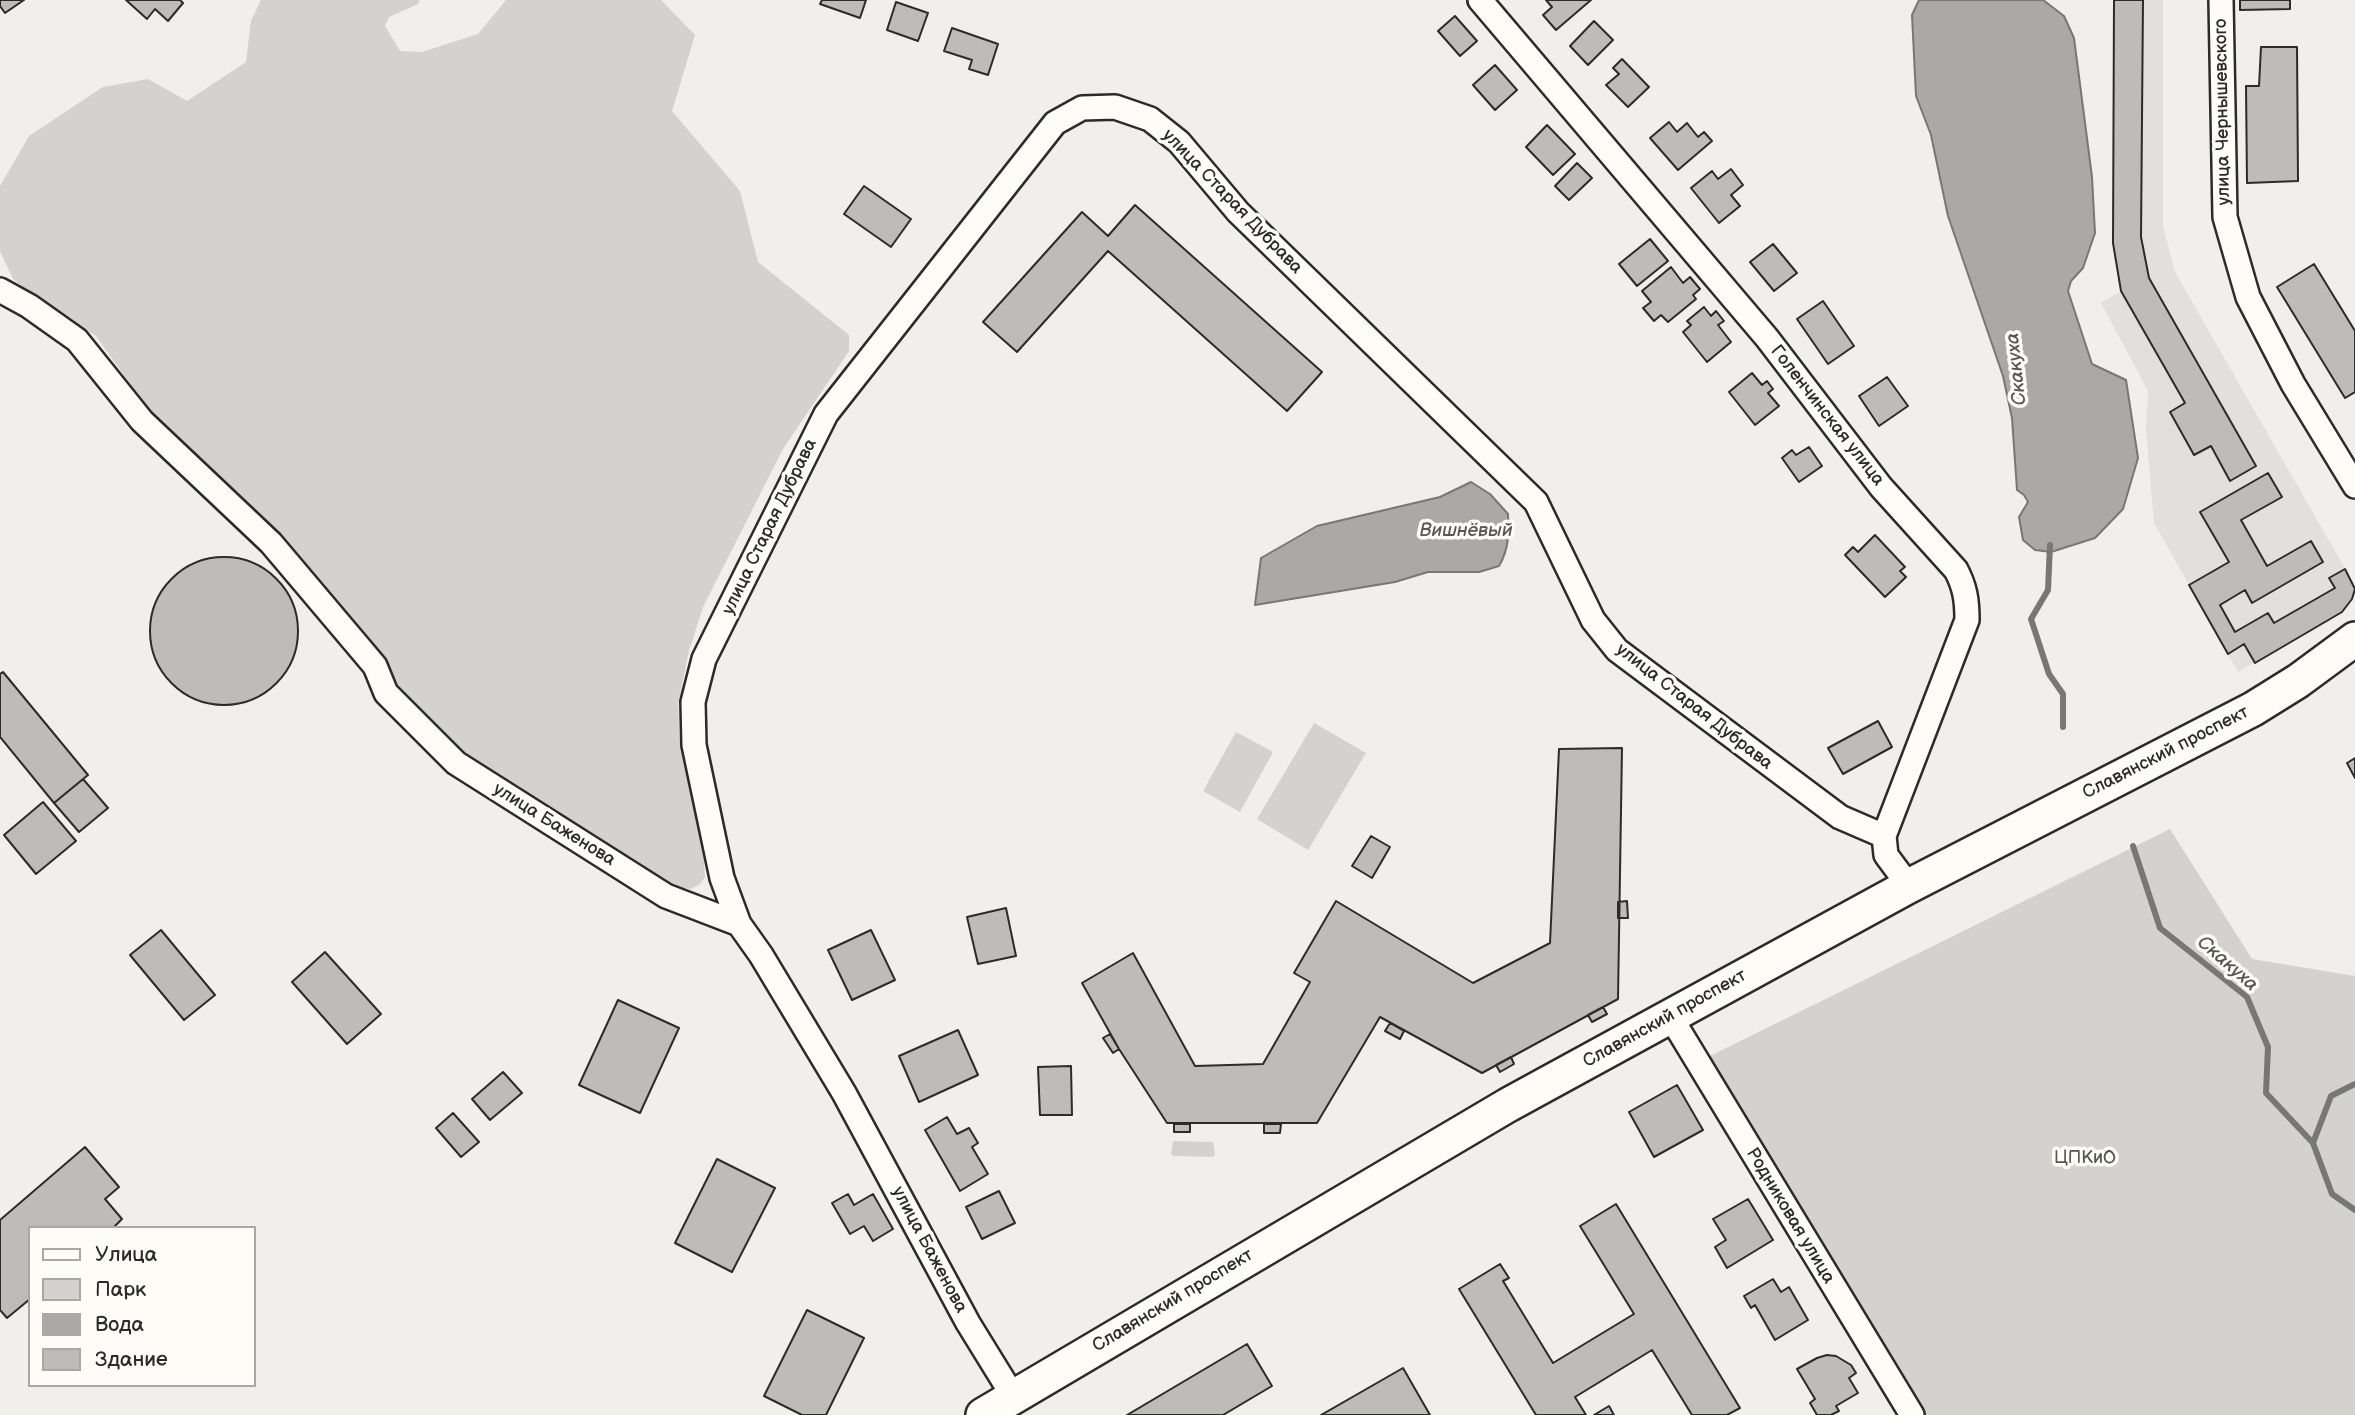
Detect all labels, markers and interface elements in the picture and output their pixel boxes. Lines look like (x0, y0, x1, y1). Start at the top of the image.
street label: улица Чернышевского (2211, 18, 2235, 206)
street label: улица Старая Дубрава (1157, 125, 1307, 279)
water label: Скакуха (2002, 332, 2032, 406)
street label: Голенчинская улица (1765, 341, 1889, 491)
street label: улица Старая Дубрава (718, 436, 822, 618)
water label: Вишнёвый (1419, 520, 1513, 542)
street label: улица Старая Дубрава (1611, 639, 1777, 775)
street label: Славянский проспект (2079, 702, 2253, 804)
street label: улица Баженова (489, 779, 619, 871)
water label: Скакуха (2192, 931, 2262, 997)
street label: Славянский проспект (1580, 965, 1750, 1073)
street label: Родниковая улица (1741, 1144, 1839, 1288)
park label: ЦПКиО (2054, 1147, 2116, 1169)
street label: улица Баженова (887, 1183, 971, 1317)
legend (28, 1226, 256, 1387)
text: Улица (95, 1242, 157, 1267)
street label: Славянский проспект (1089, 1245, 1257, 1357)
text: Парк (95, 1277, 146, 1302)
text: Вода (95, 1312, 144, 1337)
text: Здание (95, 1347, 168, 1372)

